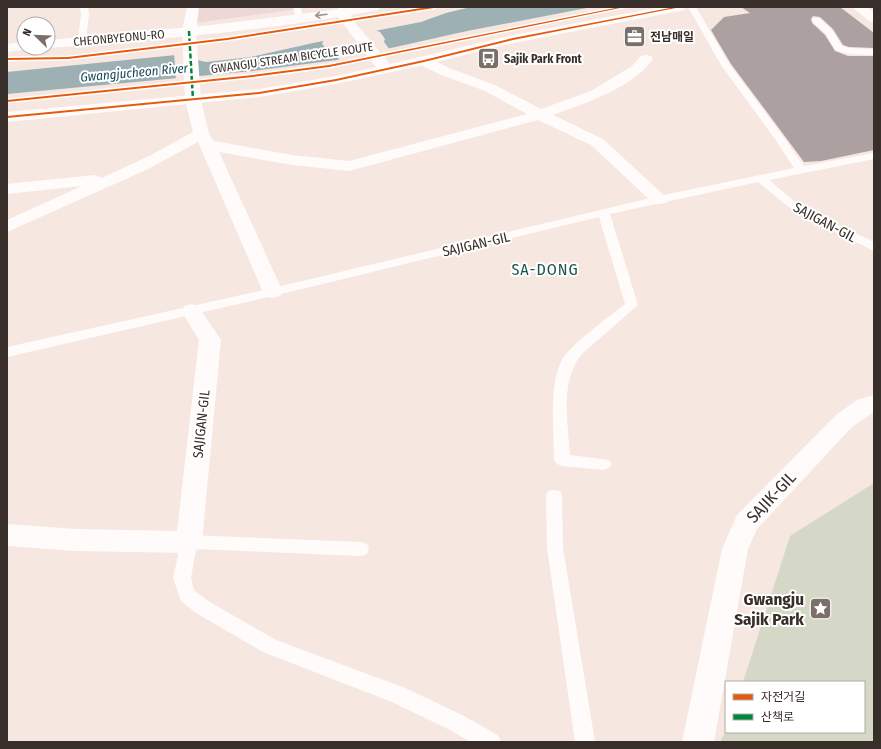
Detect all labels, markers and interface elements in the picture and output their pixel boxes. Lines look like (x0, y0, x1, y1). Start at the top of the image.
one-way arrow (315, 11, 328, 19)
north arrow (16, 16, 56, 56)
office icon: 전남매일 (621, 24, 647, 50)
text: N (20, 27, 35, 38)
street label: CHEONBYEONU-RO (73, 27, 165, 49)
place label: 전남매일 (650, 30, 694, 44)
street label: GWANGJU STREAM BICYCLE ROUTE (210, 40, 374, 76)
bus stop icon: Sajik Park Front (475, 46, 501, 72)
place label: Sajik Park Front (504, 52, 582, 66)
water label: Gwangjucheon River (80, 60, 189, 85)
street label: SAJIGAN-GIL (790, 199, 859, 246)
street label: SAJIGAN-GIL (441, 228, 511, 260)
district label: SA-DONG (511, 260, 579, 279)
street label: SAJIGAN-GIL (189, 389, 214, 459)
street label: SAJIK-GIL (742, 467, 801, 527)
place label: Gwangju Sajik Park (734, 589, 804, 630)
place icon: Gwangju Sajik Park (807, 596, 833, 622)
legend (725, 681, 865, 733)
text: 자전거길 (761, 690, 805, 704)
text: 산책로 (761, 710, 794, 724)

